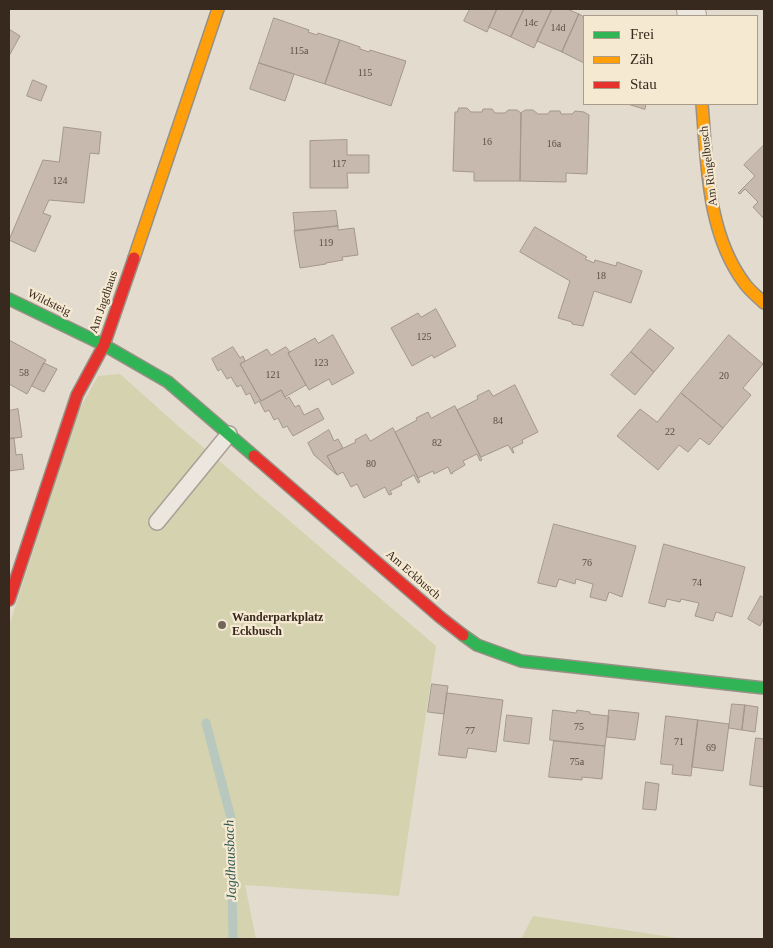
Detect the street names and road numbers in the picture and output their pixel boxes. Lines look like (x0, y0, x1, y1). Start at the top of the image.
street label: Am Ringelbusch (697, 125, 721, 207)
street label: Am Jagdhaus (87, 269, 121, 335)
street label: Wildsteig (25, 286, 73, 320)
street label: Am Eckbusch (383, 547, 443, 603)

